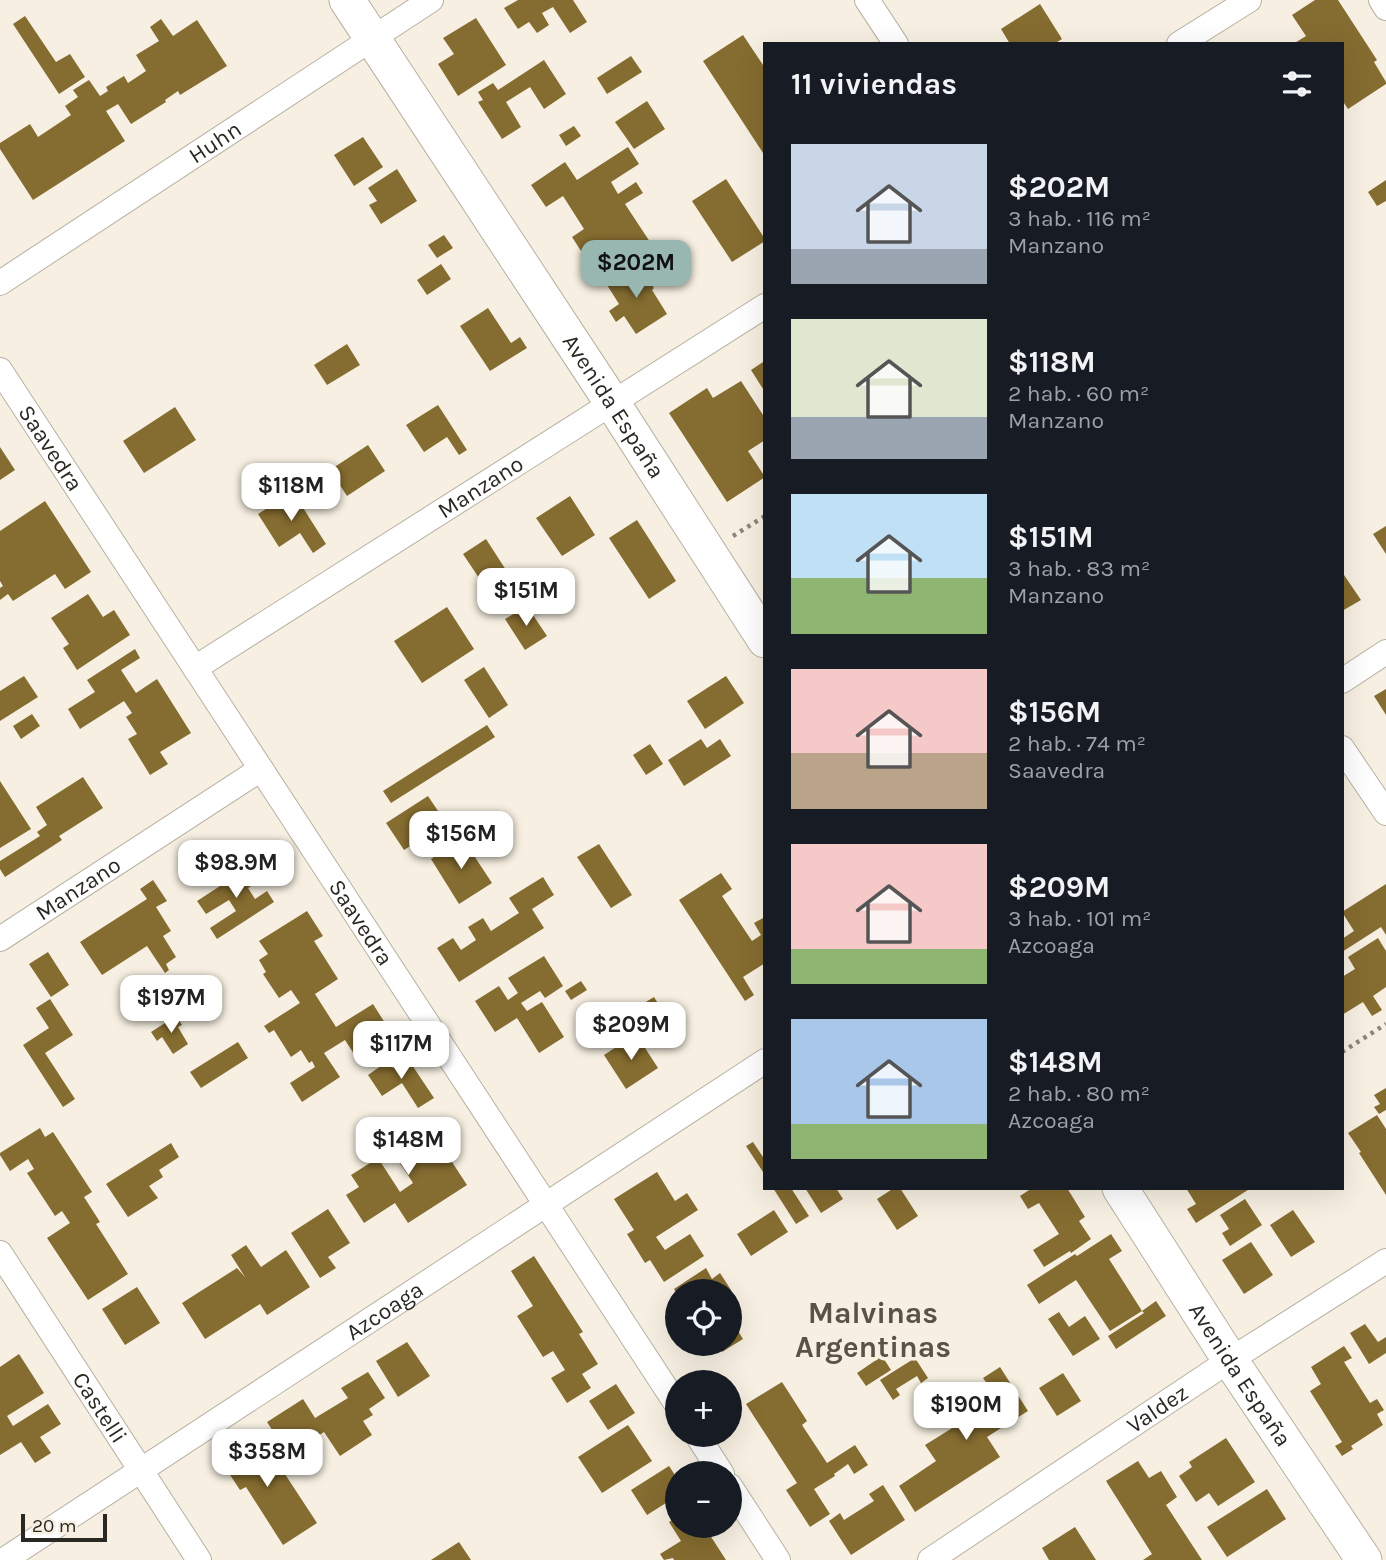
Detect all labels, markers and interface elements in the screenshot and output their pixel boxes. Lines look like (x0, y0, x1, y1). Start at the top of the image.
icon: filters (1278, 65, 1316, 103)
text: 11 viviendas (791, 66, 957, 102)
street label: Huhn (184, 115, 246, 169)
text: $202M (1008, 169, 1110, 205)
icon: home (847, 172, 931, 256)
text: 3 hab. · 116 m² (1008, 205, 1151, 232)
text: Manzano (1008, 232, 1104, 259)
pin: $202M (587, 240, 685, 300)
text: $202M (597, 249, 675, 276)
street label: Avenida España (557, 329, 671, 483)
text: $118M (1008, 344, 1096, 380)
icon: home (847, 347, 931, 431)
text: 2 hab. · 60 m² (1008, 380, 1149, 407)
street label: Saavedra (13, 400, 89, 496)
text: Manzano (1008, 407, 1104, 434)
street label: Manzano (433, 450, 528, 524)
pin: $118M (242, 463, 340, 523)
text: $118M (257, 472, 325, 499)
text: $151M (1008, 519, 1094, 555)
icon: home (847, 522, 931, 606)
text: 3 hab. · 83 m² (1008, 555, 1150, 582)
pin: $151M (477, 568, 575, 628)
text: $151M (493, 577, 559, 604)
text: Manzano (1008, 582, 1104, 609)
text: $156M (1008, 694, 1101, 730)
icon: home (847, 697, 931, 781)
text: 2 hab. · 74 m² (1008, 730, 1146, 757)
text: Saavedra (1008, 757, 1105, 784)
pin: $156M (412, 812, 510, 871)
text: $156M (425, 820, 497, 847)
pin: $98.9M (179, 841, 293, 900)
text: $98.9M (194, 849, 278, 876)
street label: Manzano (30, 851, 126, 926)
text: $209M (1008, 869, 1110, 905)
icon: home (847, 872, 931, 956)
street label: Saavedra (323, 874, 399, 970)
text: 3 hab. · 101 m² (1008, 905, 1151, 932)
text: Azcoaga (1008, 932, 1095, 959)
pin: $197M (122, 976, 220, 1035)
text: $197M (136, 984, 206, 1011)
pin: $209M (582, 1002, 680, 1062)
text: $209M (592, 1011, 670, 1038)
pin: $117M (352, 1021, 450, 1081)
text: $117M (369, 1030, 433, 1057)
text: $148M (1008, 1044, 1103, 1080)
icon: home (847, 1047, 931, 1131)
text: 2 hab. · 80 m² (1008, 1080, 1150, 1107)
text: Azcoaga (1008, 1107, 1095, 1134)
pin: $148M (359, 1118, 457, 1177)
text: $148M (372, 1126, 444, 1153)
street label: Azcoaga (341, 1275, 428, 1346)
map controls (665, 1279, 742, 1538)
button: locate (665, 1279, 742, 1356)
district label: Malvinas Argentinas (795, 1295, 951, 1365)
street label: Avenida España (1183, 1298, 1297, 1451)
street label: Castelli (67, 1367, 133, 1448)
button: + (665, 1370, 742, 1447)
street label: Valdez (1121, 1379, 1193, 1439)
pin: $190M (917, 1382, 1015, 1442)
text: $190M (930, 1391, 1002, 1418)
pin: $358M (218, 1430, 316, 1489)
text: $358M (228, 1438, 306, 1465)
button: − (665, 1461, 742, 1538)
scale bar (21, 1511, 107, 1543)
text: 20 m (32, 1515, 77, 1537)

